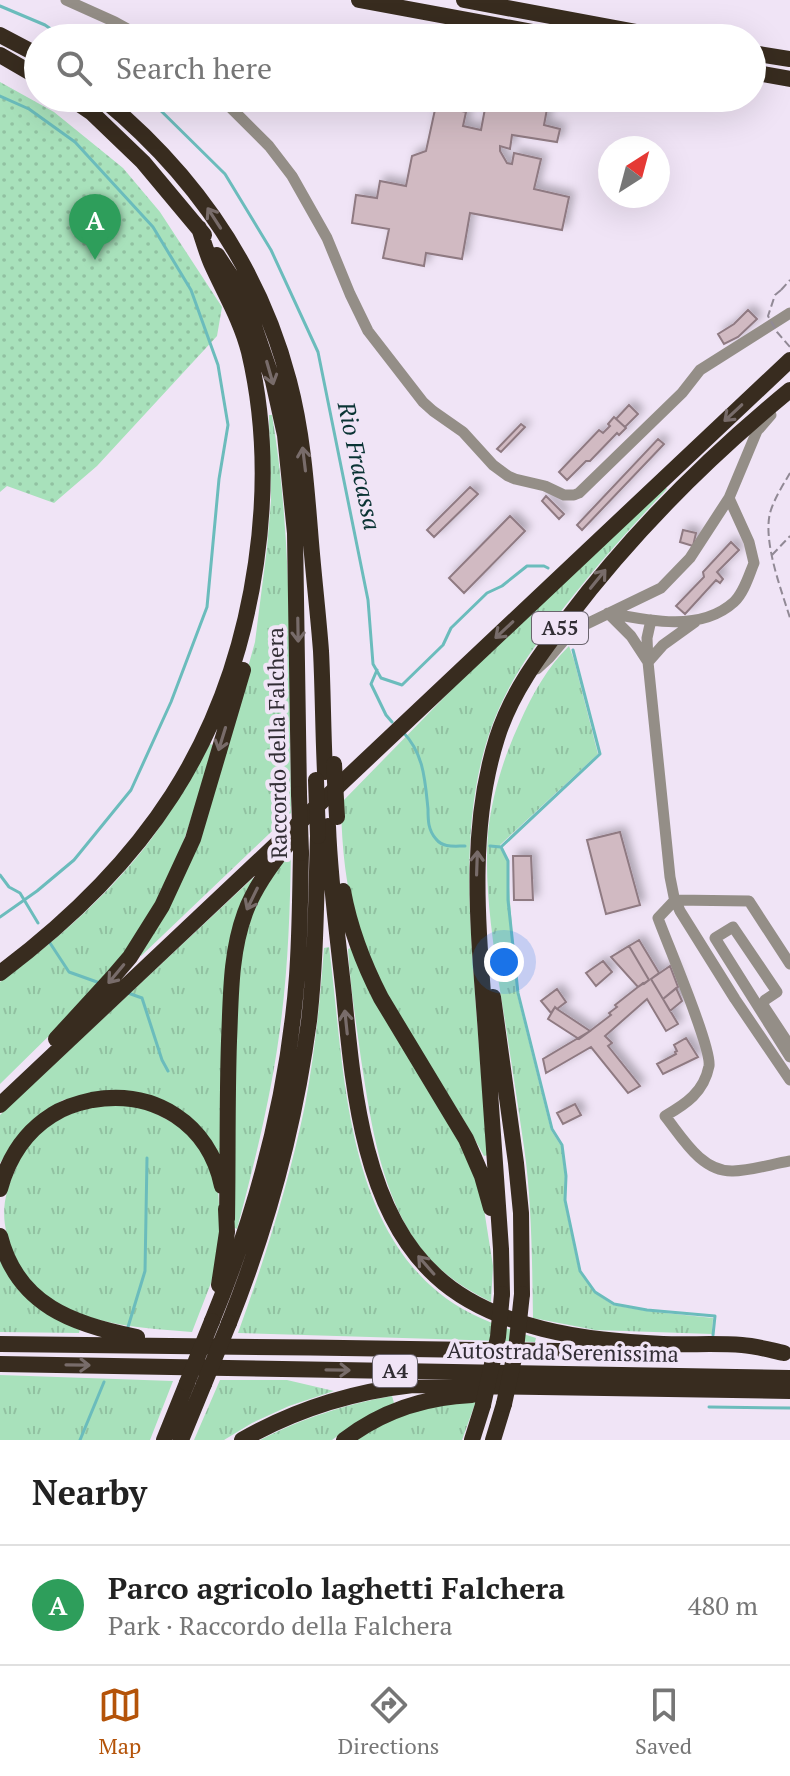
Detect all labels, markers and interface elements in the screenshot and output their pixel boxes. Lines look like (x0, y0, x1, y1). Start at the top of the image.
search box (24, 24, 766, 112)
icon: search (52, 46, 96, 90)
text: Search here (116, 48, 272, 88)
north arrow (598, 136, 670, 208)
pin: A (69, 194, 121, 260)
one-way arrow (206, 207, 223, 229)
one-way arrow (263, 359, 278, 385)
water label: Rio Fracassa (331, 398, 389, 533)
one-way arrow (723, 404, 743, 423)
one-way arrow (296, 447, 311, 472)
one-way arrow (589, 569, 607, 590)
road number: A55 (532, 612, 588, 644)
one-way arrow (290, 616, 306, 643)
one-way arrow (494, 621, 514, 639)
street label: Raccordo della Falchera (260, 627, 293, 859)
one-way arrow (214, 726, 229, 752)
one-way arrow (470, 850, 485, 877)
one-way arrow (244, 886, 259, 910)
your location (484, 942, 524, 982)
one-way arrow (107, 963, 125, 983)
one-way arrow (339, 1009, 354, 1036)
one-way arrow (417, 1255, 435, 1276)
street label: Autostrada Serenissima (447, 1335, 679, 1368)
road number: A4 (373, 1355, 417, 1387)
one-way arrow (64, 1357, 91, 1373)
one-way arrow (324, 1362, 351, 1377)
text: Nearby (32, 1470, 147, 1515)
text: Parco agricolo laghetti Falchera (108, 1568, 565, 1608)
text: A (49, 1588, 67, 1622)
text: 480 m (688, 1588, 758, 1622)
text: Park · Raccordo della Falchera (108, 1608, 453, 1642)
tab: Map (98, 1683, 142, 1760)
tab: Directions (338, 1683, 439, 1760)
tab: Saved (635, 1683, 692, 1760)

